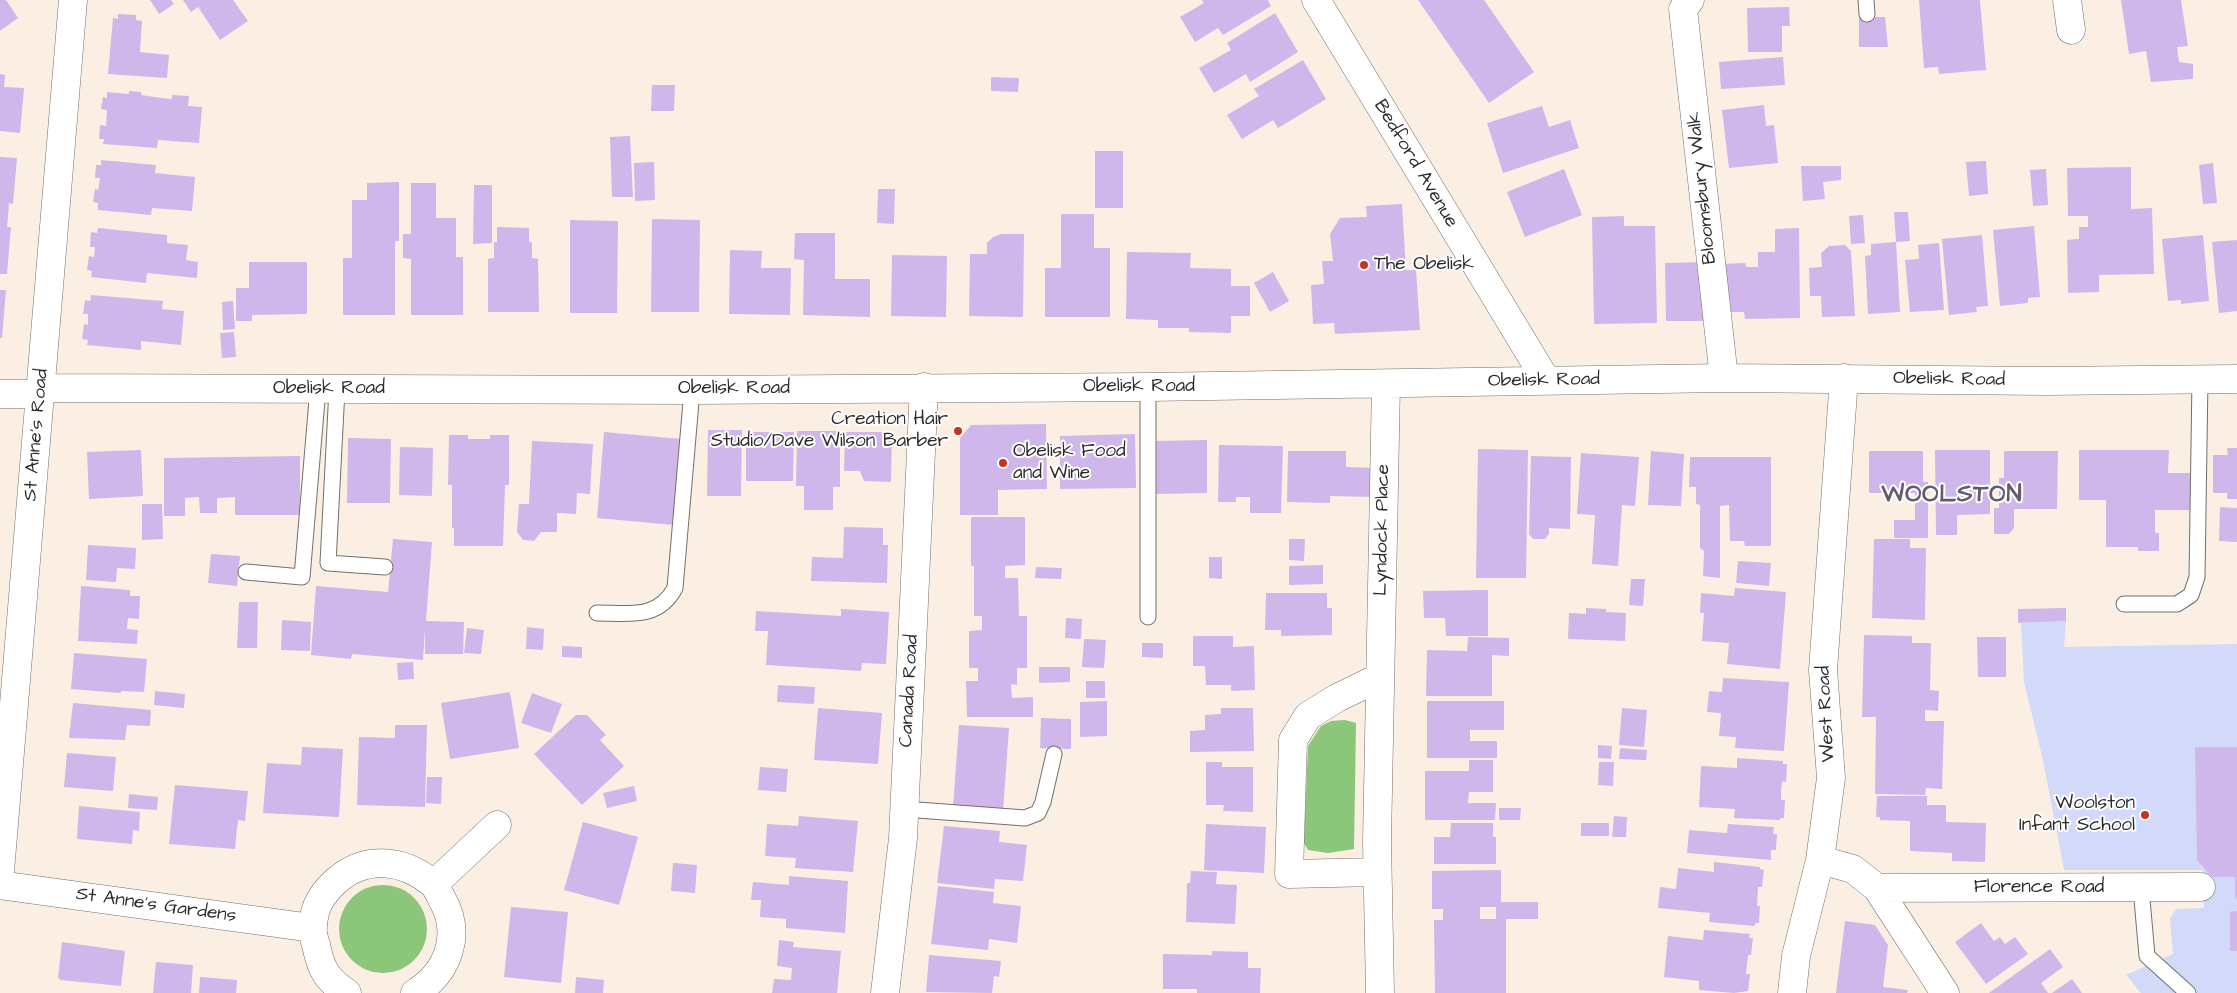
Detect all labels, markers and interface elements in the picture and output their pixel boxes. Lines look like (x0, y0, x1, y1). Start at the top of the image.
street label: Bedford Avenue (1368, 96, 1462, 232)
street label: Bloomsbury Walk (1684, 111, 1722, 265)
place label: The Obelisk (1374, 254, 1474, 276)
marker: The Obelisk (1358, 259, 1370, 271)
street label: St Anne's Road (20, 368, 54, 502)
street label: Obelisk Road (1893, 368, 2005, 392)
street label: Obelisk Road (1488, 369, 1600, 393)
street label: Obelisk Road (1083, 376, 1195, 398)
street label: Obelisk Road (273, 378, 385, 400)
street label: Obelisk Road (678, 378, 790, 400)
place label: Creation Hair Studio/Dave Wilson Barber (711, 409, 948, 453)
marker: Creation Hair Studio/Dave Wilson Barber (952, 425, 964, 437)
place label: Obelisk Food and Wine (1013, 441, 1126, 485)
marker: Obelisk Food and Wine (997, 457, 1009, 469)
street label: Lyndock Place (1370, 464, 1396, 596)
district label: WOOLSTON (1881, 482, 2023, 510)
street label: Canada Road (896, 634, 924, 748)
street label: West Road (1813, 665, 1841, 763)
place label: Woolston Infant School (2019, 793, 2135, 837)
marker: Woolston Infant School (2139, 809, 2151, 821)
street label: Florence Road (1974, 877, 2104, 899)
street label: St Anne's Gardens (74, 883, 238, 929)

